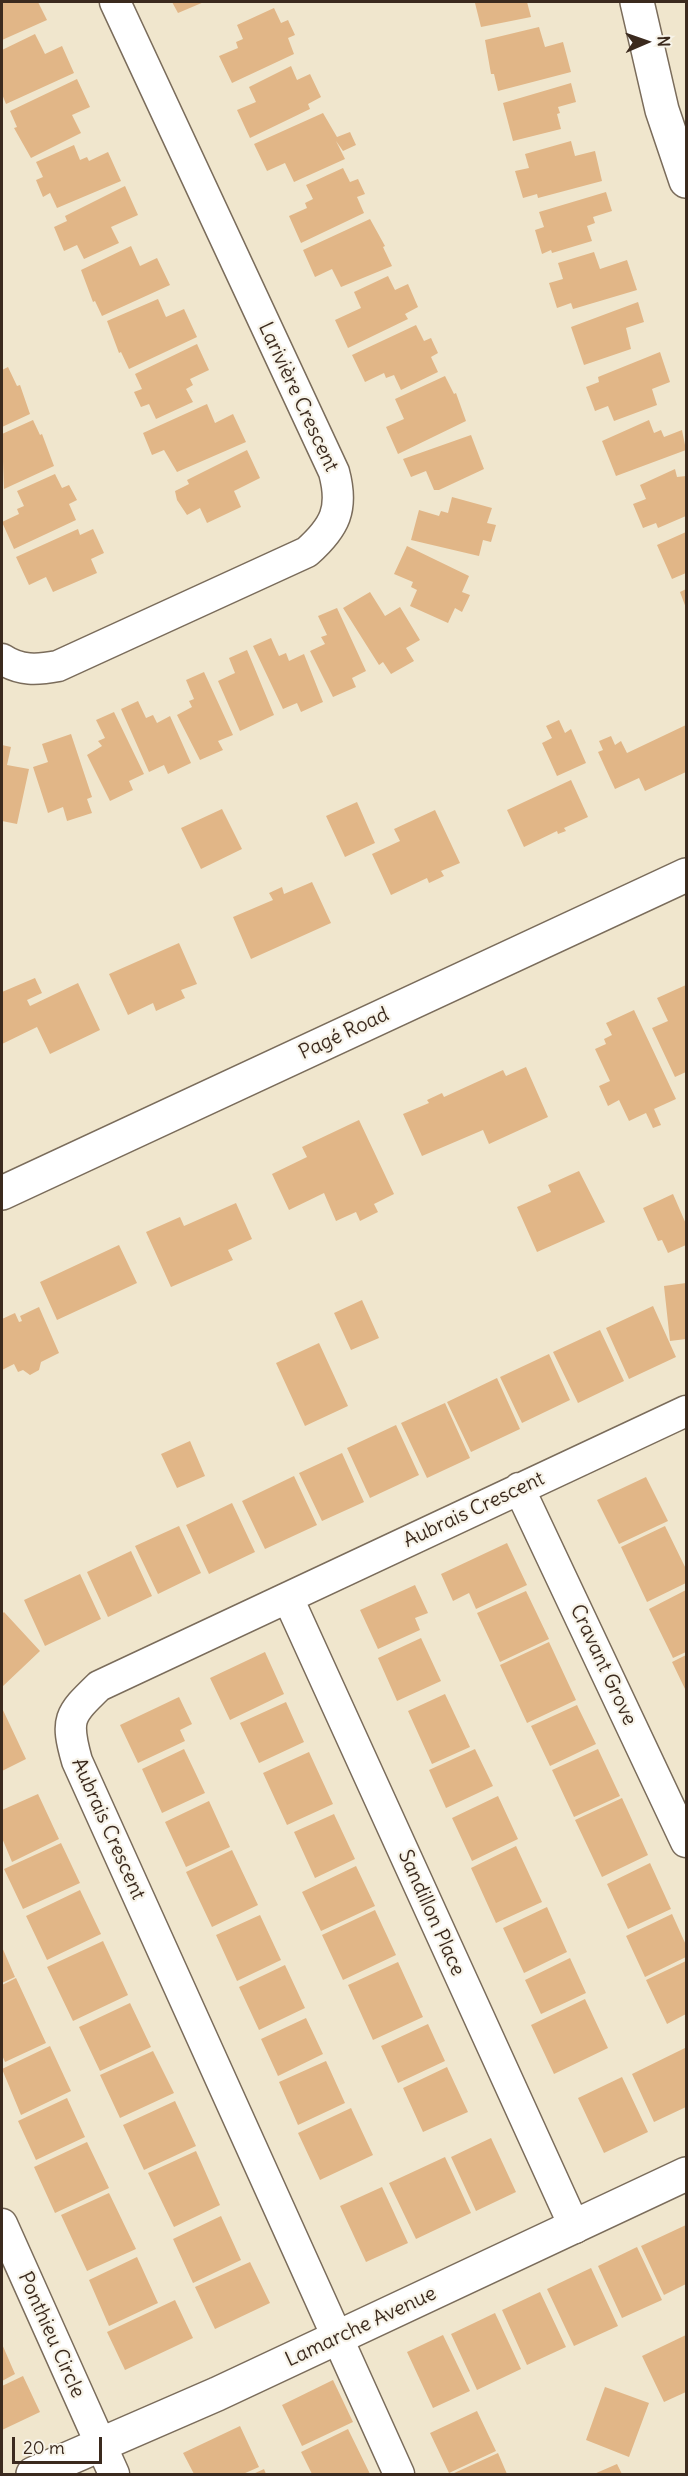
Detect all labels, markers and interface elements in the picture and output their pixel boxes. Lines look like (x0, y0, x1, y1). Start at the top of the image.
north arrow (616, 12, 676, 72)
text: N (654, 35, 674, 47)
street label: Larivière Crescent (253, 318, 343, 476)
street label: Pagé Road (295, 1003, 393, 1065)
street label: Aubrais Crescent (400, 1467, 548, 1553)
street label: Cravant Grove (565, 1601, 641, 1729)
street label: Aubrais Crescent (66, 1754, 150, 1904)
street label: Sandillon Place (393, 1846, 469, 1980)
street label: Ponthieu Circle (13, 2268, 89, 2402)
street label: Lamarche Avenue (282, 2282, 440, 2372)
scale bar (15, 2425, 105, 2463)
text: 20 m (23, 2436, 65, 2459)

